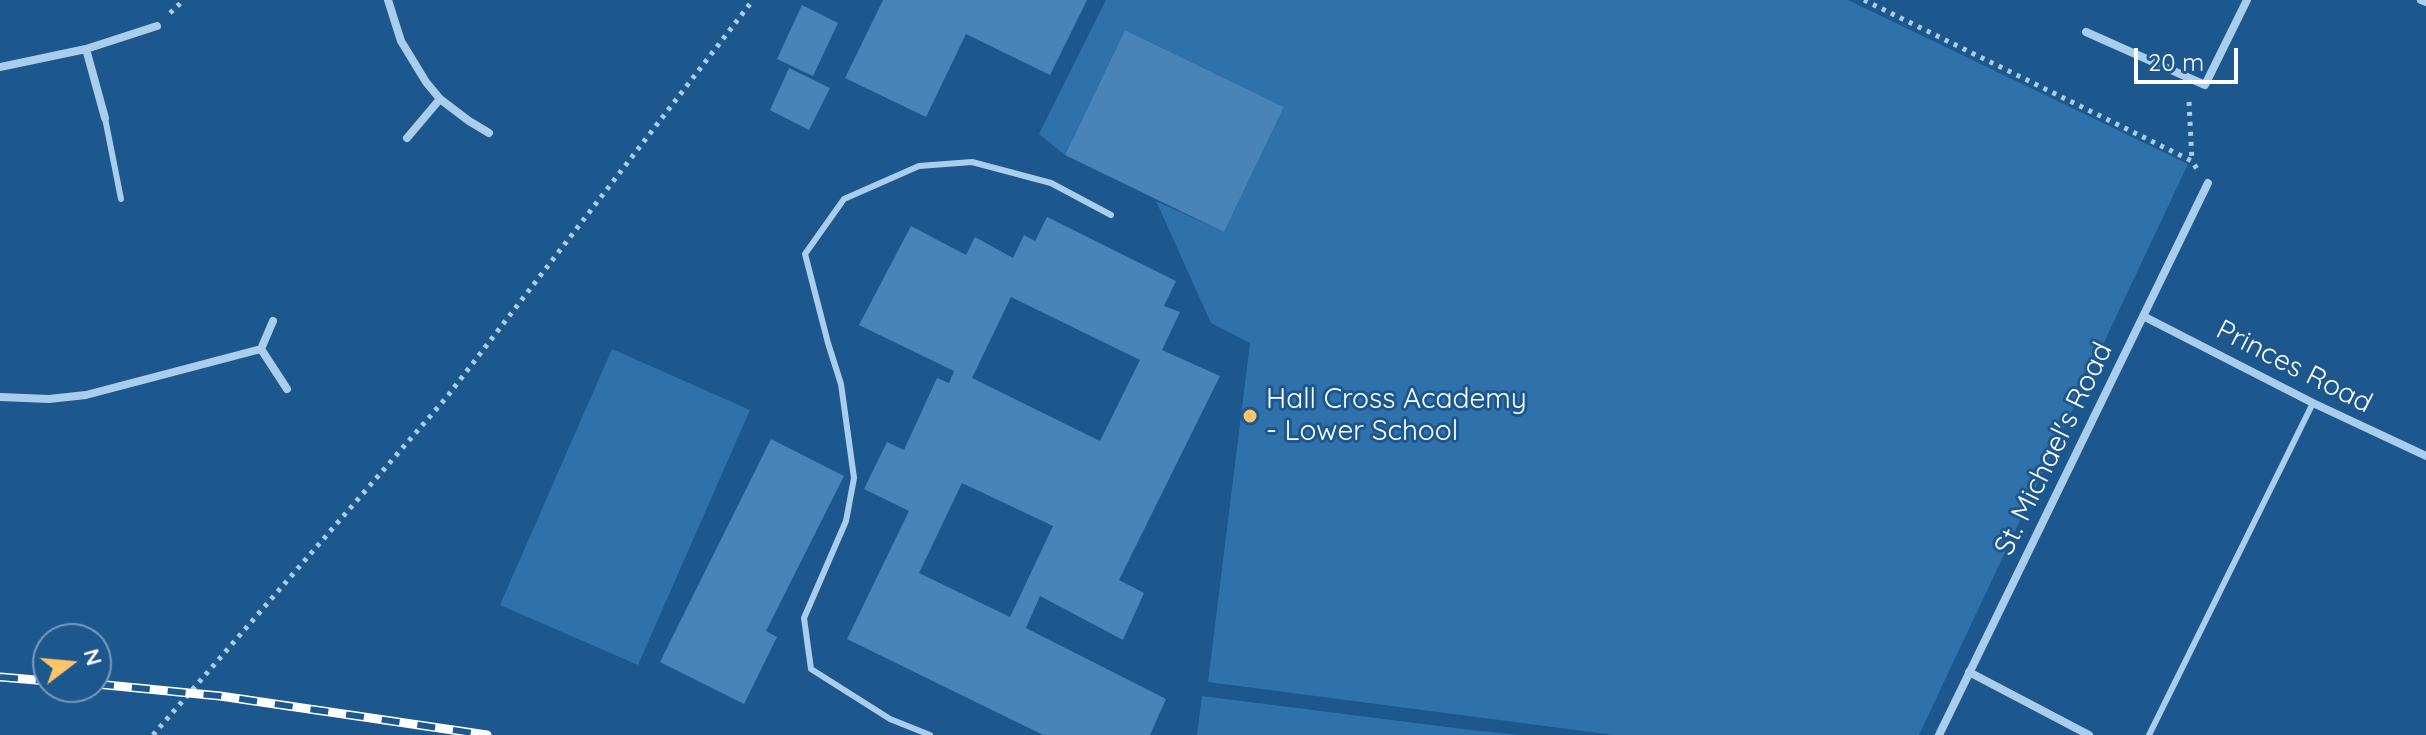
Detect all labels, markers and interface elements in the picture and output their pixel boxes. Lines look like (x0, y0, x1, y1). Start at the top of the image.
scale bar (2138, 32, 2242, 82)
text: 20 m (2148, 47, 2204, 77)
street label: Princes Road (2211, 313, 2377, 421)
street label: St. Michael's Road (1988, 337, 2120, 561)
place label: Hall Cross Academy - Lower School (1266, 383, 1527, 449)
marker: Hall Cross Academy - Lower School (1241, 407, 1259, 425)
north arrow (32, 623, 112, 703)
text: N (77, 645, 109, 669)

